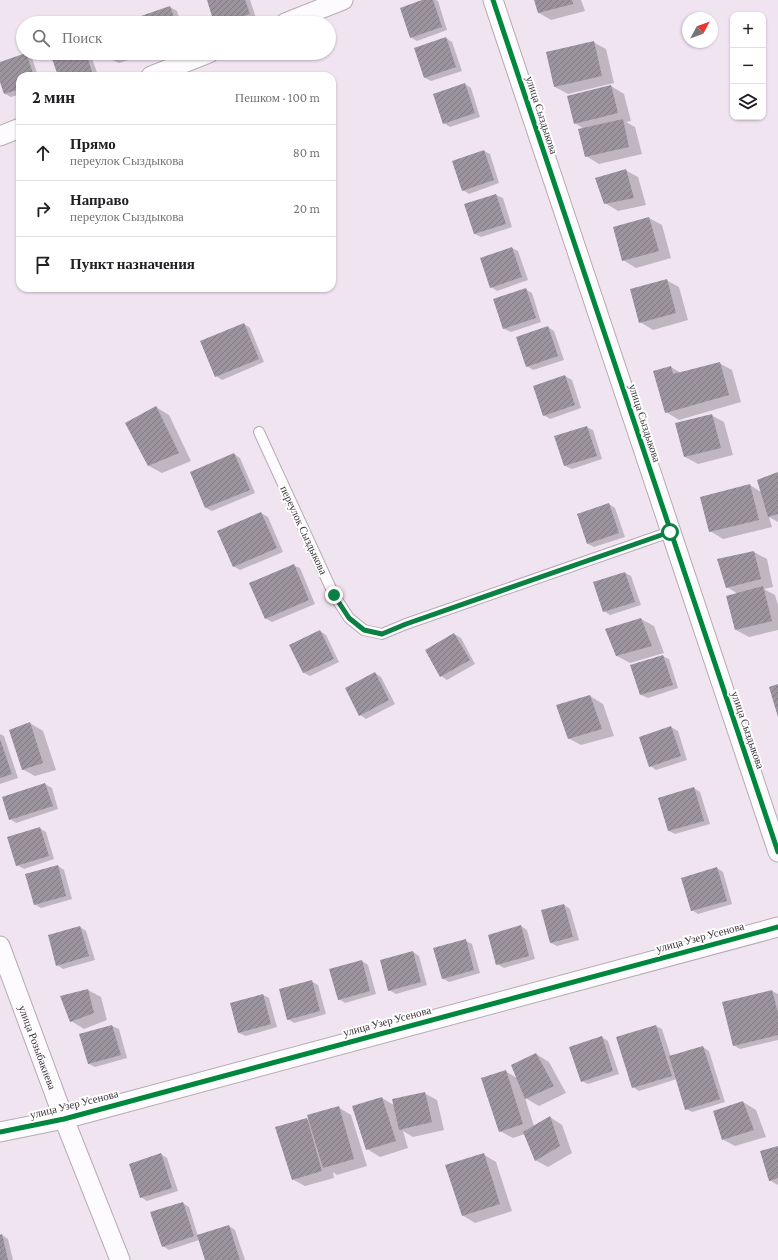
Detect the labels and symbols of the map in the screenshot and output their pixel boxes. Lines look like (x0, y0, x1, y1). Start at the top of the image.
north arrow (682, 12, 718, 48)
street label: улица Сыздыкова (524, 74, 560, 156)
street label: улица Сыздыкова (627, 382, 663, 464)
street label: переулок Сыздыкова (278, 484, 330, 576)
route start (661, 523, 679, 541)
route end (325, 586, 343, 604)
street label: улица Сыздыкова (729, 690, 767, 770)
street label: улица Узер Усенова (655, 919, 745, 955)
street label: улица Розыбакиева (16, 1003, 59, 1091)
street label: улица Узер Усенова (342, 1003, 432, 1039)
street label: улица Узер Усенова (29, 1087, 119, 1121)

